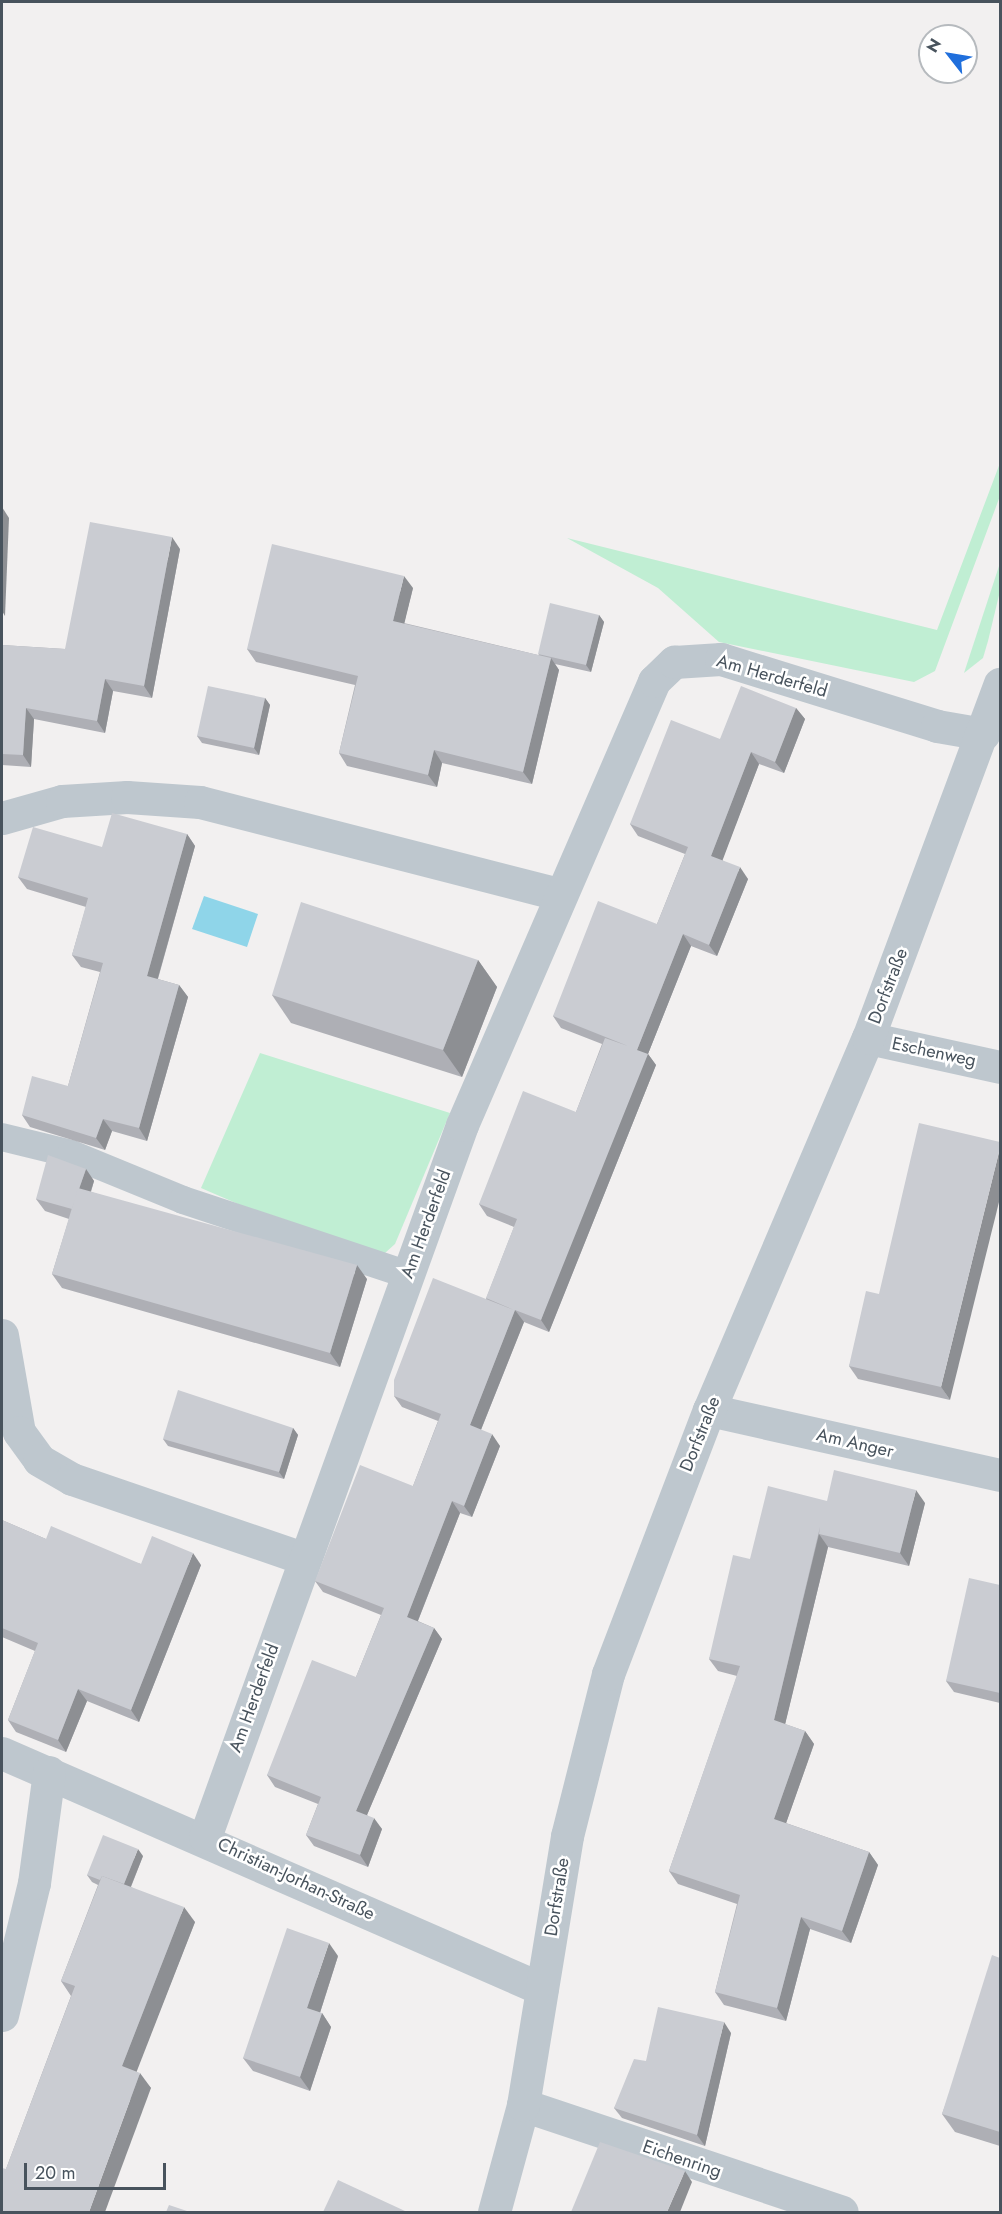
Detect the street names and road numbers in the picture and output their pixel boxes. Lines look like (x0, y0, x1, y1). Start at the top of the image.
street label: Am Herderfeld (714, 650, 830, 702)
street label: Dorfstraße (864, 945, 912, 1027)
street label: Eschenweg (890, 1033, 978, 1071)
street label: Am Herderfeld (396, 1167, 456, 1281)
street label: Dorfstraße (675, 1393, 725, 1475)
street label: Am Anger (814, 1424, 896, 1462)
street label: Am Herderfeld (224, 1641, 284, 1755)
street label: Christian-Jorhan-Straße (214, 1833, 378, 1925)
street label: Dorfstraße (540, 1856, 574, 1938)
street label: Eichenring (640, 2135, 724, 2183)

